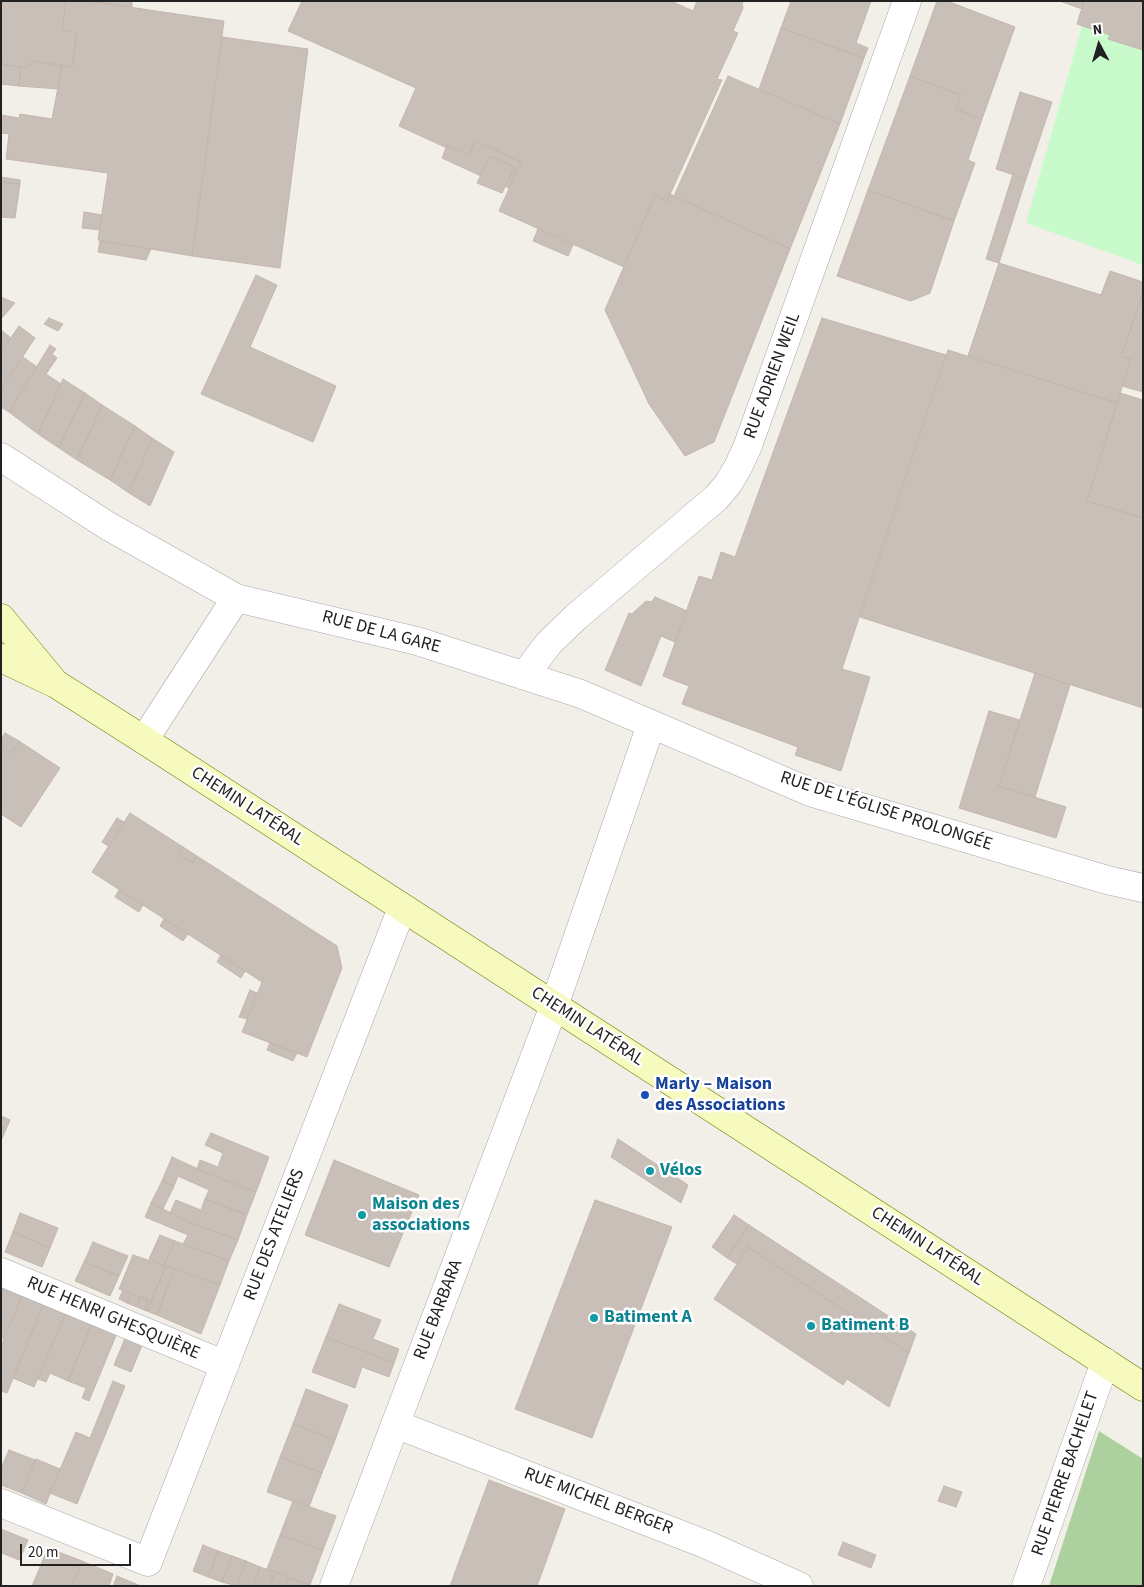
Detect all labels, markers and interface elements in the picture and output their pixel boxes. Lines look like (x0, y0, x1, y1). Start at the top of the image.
north arrow (1074, 20, 1124, 70)
text: N (1092, 20, 1103, 41)
street label: RUE ADRIEN WEIL (740, 310, 806, 442)
street label: RUE DE LA GARE (319, 607, 443, 659)
street label: CHEMIN LATÉRAL (187, 763, 307, 851)
street label: RUE DE L'ÉGLISE PROLONGÉE (777, 767, 995, 857)
street label: CHEMIN LATÉRAL (527, 983, 647, 1071)
place label: Marly – Maison des Associations (655, 1074, 785, 1116)
marker: Marly – Maison des Associations (639, 1089, 651, 1101)
place label: Vélos (660, 1160, 702, 1182)
marker: Vélos (644, 1165, 656, 1177)
street label: RUE DES ATELIERS (240, 1166, 310, 1304)
place label: Maison des associations (372, 1194, 470, 1236)
street label: CHEMIN LATÉRAL (867, 1203, 987, 1291)
marker: Maison des associations (356, 1209, 368, 1221)
street label: RUE BARBARA (410, 1257, 468, 1363)
street label: RUE HENRI GHESQUIÈRE (23, 1273, 203, 1365)
place label: Batiment A (604, 1307, 692, 1329)
marker: Batiment A (588, 1312, 600, 1324)
place label: Batiment B (821, 1315, 909, 1337)
marker: Batiment B (805, 1320, 817, 1332)
street label: RUE PIERRE BACHELET (1028, 1389, 1104, 1559)
street label: RUE MICHEL BERGER (520, 1464, 676, 1540)
scale bar (22, 1534, 134, 1566)
text: 20 m (28, 1542, 58, 1563)

